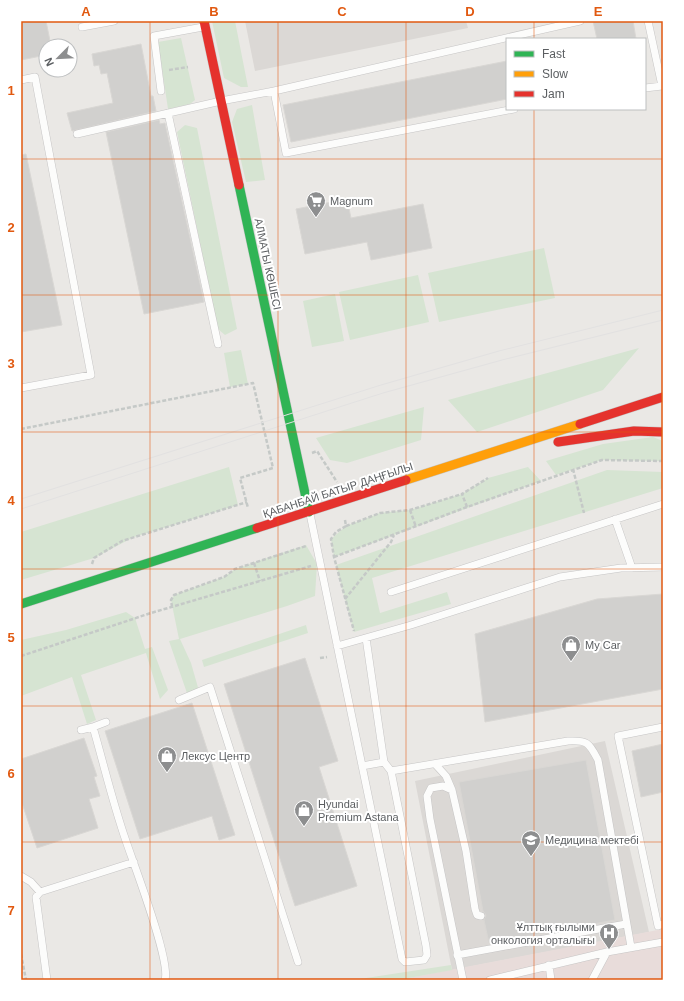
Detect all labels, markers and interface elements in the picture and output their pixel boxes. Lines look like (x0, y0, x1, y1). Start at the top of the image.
text: A (81, 4, 91, 19)
text: B (209, 4, 219, 19)
text: C (337, 4, 347, 19)
text: D (465, 4, 475, 19)
text: E (594, 4, 603, 19)
north arrow (38, 38, 78, 78)
legend (506, 38, 646, 110)
text: Fast (542, 47, 566, 61)
text: N (42, 56, 56, 68)
text: Slow (542, 67, 568, 81)
text: 1 (7, 83, 15, 98)
text: Jam (542, 87, 565, 101)
supermarket icon: Magnum (305, 190, 327, 218)
place label: Magnum (330, 195, 373, 207)
street label: АЛМАТЫ КӨШЕСІ (252, 217, 284, 311)
text: 2 (7, 220, 15, 235)
text: 3 (7, 356, 15, 371)
street label: ҚАБАНБАЙ БАТЫР ДАҢҒЫЛЫ (262, 460, 414, 520)
text: 4 (7, 493, 15, 508)
text: 5 (7, 630, 15, 645)
shop icon: My Car (560, 634, 582, 662)
place label: My Car (585, 639, 621, 651)
shop icon: Лексус Центр (156, 745, 178, 773)
place label: Лексус Центр (181, 750, 250, 762)
text: 6 (7, 766, 15, 781)
place label: Hyundai Premium Astana (318, 798, 400, 823)
shop icon: Hyundai Premium Astana (293, 799, 315, 827)
school or university icon: Медицина мектебі (520, 829, 542, 857)
place label: Медицина мектебі (545, 834, 639, 846)
text: 7 (7, 903, 15, 918)
place label: Ұлттық ғылыми онкология орталығы (491, 921, 595, 946)
hospital icon: Ұлттық ғылыми онкология орталығы (598, 922, 620, 950)

